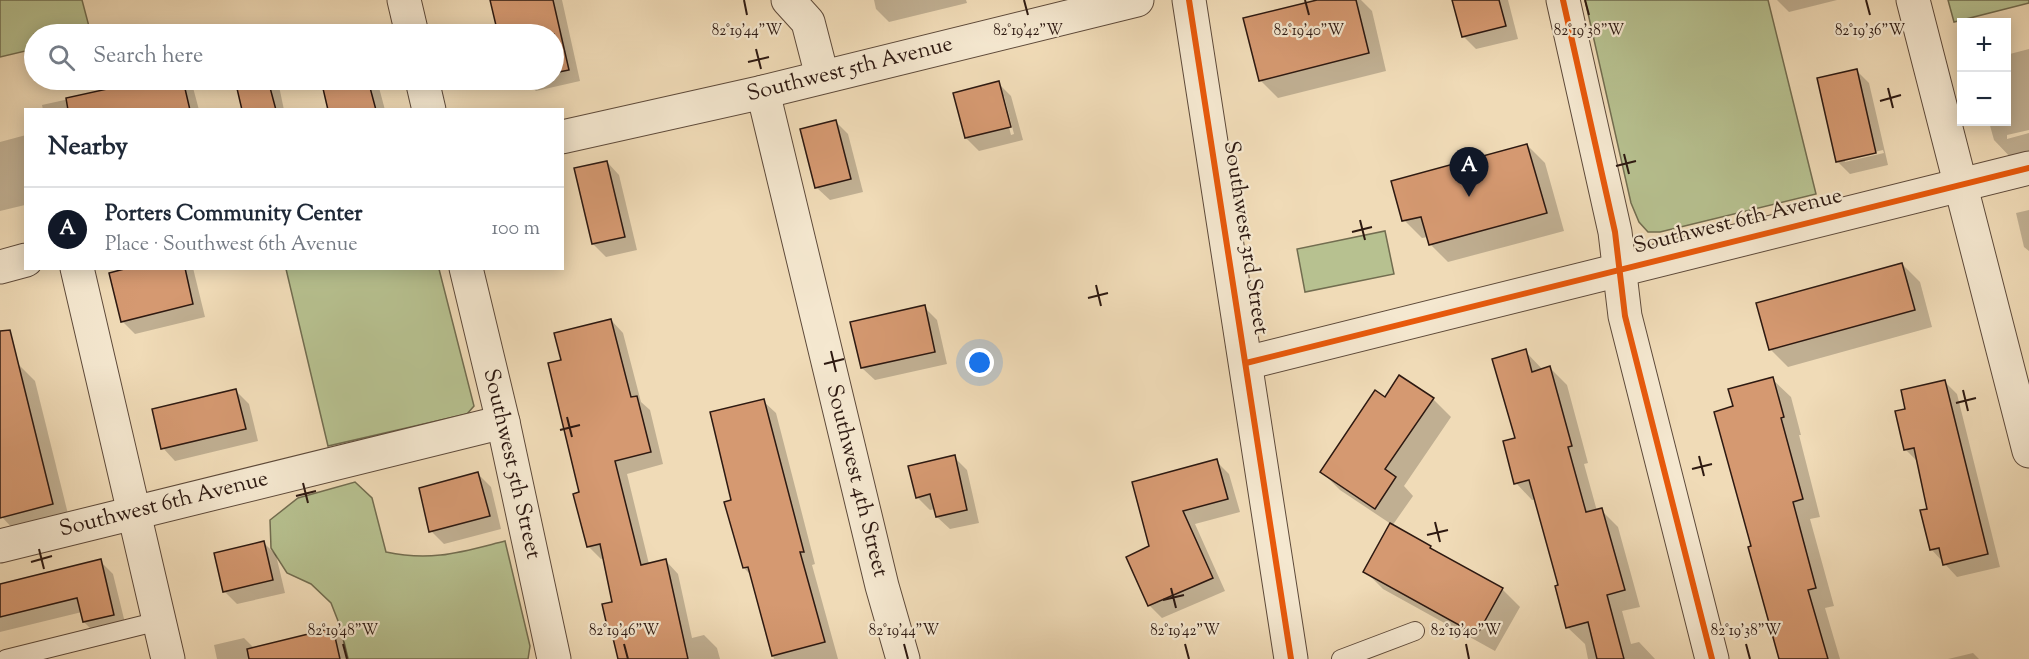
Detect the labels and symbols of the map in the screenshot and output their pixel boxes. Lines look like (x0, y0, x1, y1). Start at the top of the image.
text: 82°19'44"W (712, 21, 783, 42)
text: 82°19'42"W (993, 21, 1063, 42)
text: 82°19'40"W (1274, 21, 1344, 42)
text: 82°19'38"W (1554, 21, 1625, 42)
text: 82°19'36"W (1835, 21, 1905, 42)
street label: Southwest 5th Avenue (744, 29, 956, 111)
street label: Southwest 3rd Street (1214, 139, 1276, 338)
pin: A (1450, 148, 1488, 197)
street label: Southwest 6th Avenue (1630, 181, 1846, 263)
your location (965, 348, 994, 377)
street label: Southwest 5th Street (474, 366, 549, 563)
street label: Southwest 4th Street (817, 381, 896, 581)
street label: Southwest 6th Avenue (56, 464, 272, 546)
text: 82°19'48"W (308, 621, 379, 642)
text: 82°19'46"W (589, 621, 659, 642)
text: 82°19'44"W (869, 621, 940, 642)
text: 82°19'42"W (1150, 621, 1220, 642)
text: 82°19'40"W (1431, 621, 1501, 642)
text: 82°19'38"W (1711, 621, 1782, 642)

